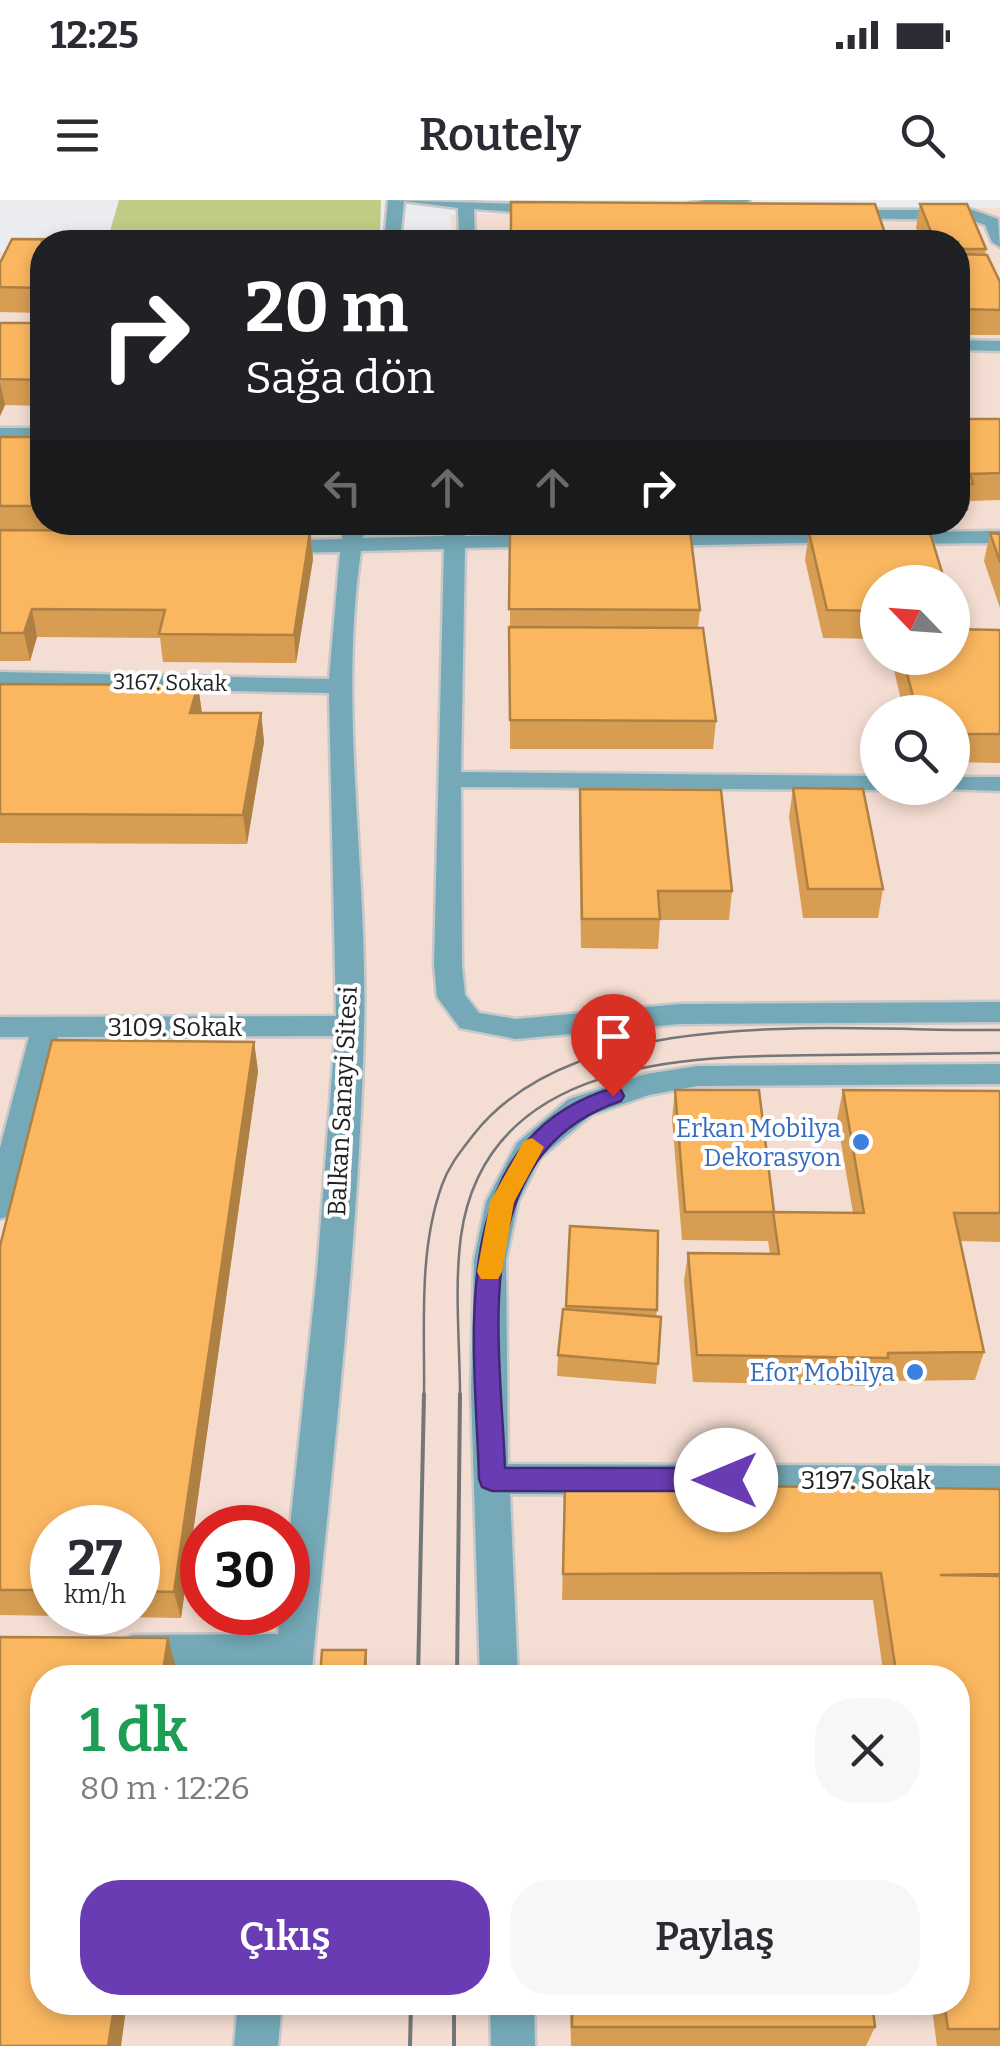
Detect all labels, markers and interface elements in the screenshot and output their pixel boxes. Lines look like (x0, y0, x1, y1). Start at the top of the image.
text: 12:25 (50, 12, 139, 58)
icon: menu (50, 108, 105, 163)
text: Routely (419, 108, 581, 162)
icon: search (895, 108, 950, 163)
text: 20 m (245, 266, 408, 350)
icon: right (80, 270, 210, 400)
text: Sağa dön (245, 351, 435, 405)
icon: left (315, 460, 370, 515)
icon: ahead (420, 460, 475, 515)
icon: ahead (525, 460, 580, 515)
icon: right (630, 460, 685, 515)
north arrow (860, 565, 970, 675)
map controls (860, 565, 970, 805)
street label: 3167. Sokak (113, 668, 228, 697)
button: search (860, 695, 970, 805)
street label: Balkan Sanayi Sitesi (322, 985, 364, 1217)
pin (571, 994, 656, 1097)
icon: arrive (586, 1009, 641, 1064)
street label: 3109. Sokak (108, 1013, 243, 1043)
place label: Erkan Mobilya Dekorasyon (676, 1114, 841, 1173)
marker: Erkan Mobilya Dekorasyon (850, 1131, 872, 1153)
place label: Efor Mobilya (749, 1358, 895, 1388)
marker: Efor Mobilya (904, 1361, 926, 1383)
position arrow (674, 1428, 778, 1532)
street label: 3197. Sokak (801, 1466, 932, 1496)
speed limit sign: 30 (180, 1505, 310, 1635)
text: 27 (68, 1528, 122, 1588)
text: km/h (64, 1580, 126, 1610)
text: 1 dk (80, 1695, 188, 1767)
button: close (815, 1698, 920, 1803)
text: 80 m · 12:26 (80, 1769, 250, 1807)
button: Çıkış (80, 1880, 490, 1995)
button: Paylaş (510, 1880, 920, 1995)

